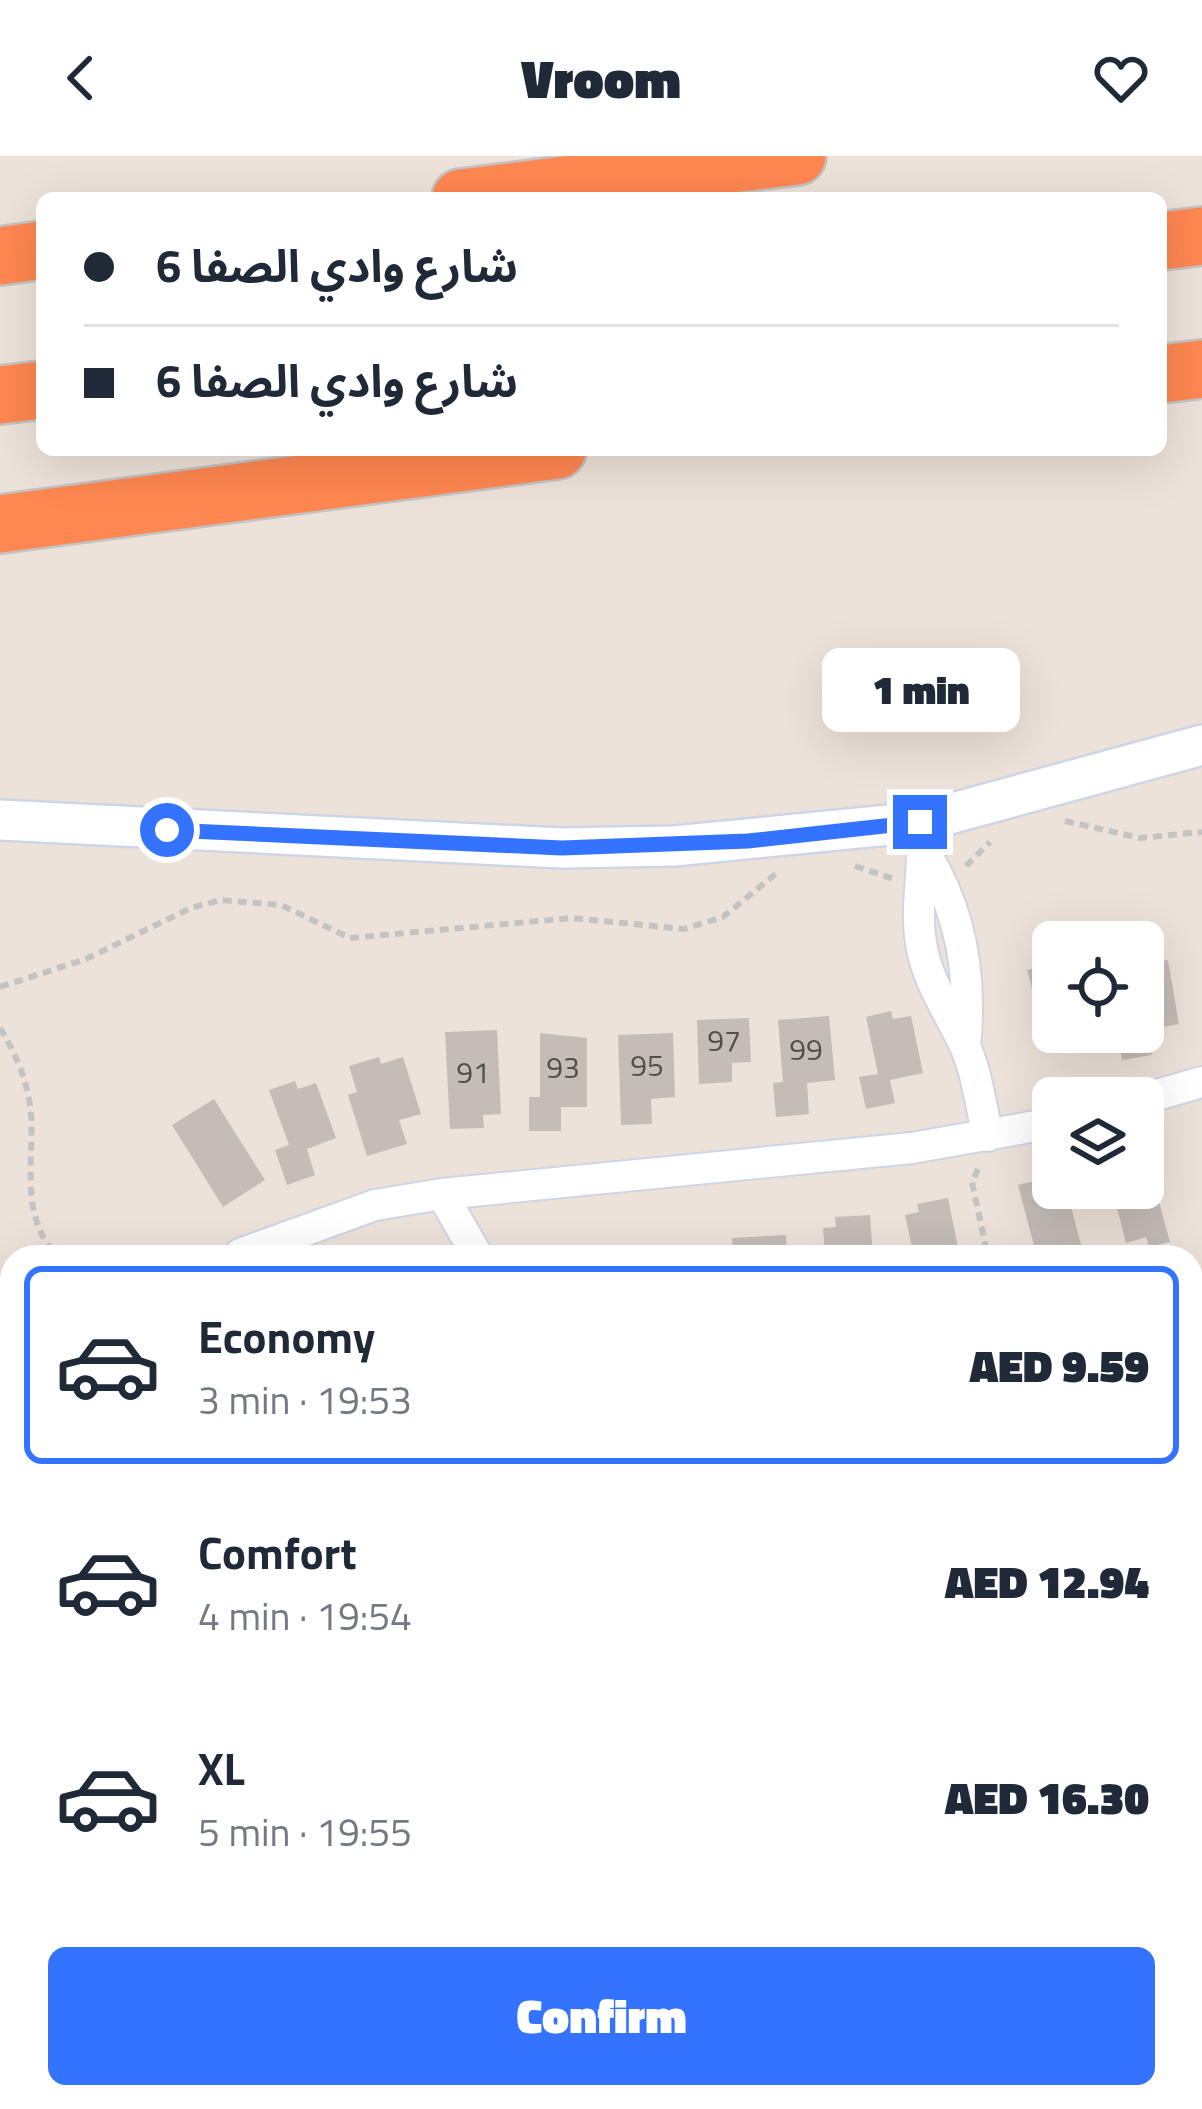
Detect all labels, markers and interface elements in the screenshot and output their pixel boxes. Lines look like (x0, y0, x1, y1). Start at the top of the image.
text: Vroom (521, 37, 681, 119)
icon: back (48, 45, 114, 111)
icon: heart (1088, 45, 1154, 111)
text: شارع وادي الصفا 6 (156, 231, 518, 299)
text: شارع وادي الصفا 6 (156, 346, 518, 414)
callout: 1 min (821, 648, 1019, 732)
text: 1 min (873, 660, 969, 719)
route end (893, 795, 947, 849)
route start (140, 803, 194, 857)
map controls (1032, 921, 1164, 1209)
button: locate (1032, 921, 1164, 1053)
house number: 97 (707, 1017, 741, 1063)
house number: 99 (789, 1026, 823, 1072)
house number: 95 (630, 1042, 664, 1088)
house number: 93 (546, 1044, 580, 1090)
house number: 91 (456, 1049, 490, 1095)
button: layers (1032, 1077, 1164, 1209)
text: Economy (198, 1302, 375, 1370)
icon: car (54, 1311, 162, 1419)
text: AED 9.59 (969, 1331, 1149, 1399)
text: 3 min · 19:53 (198, 1370, 412, 1429)
text: Comfort (198, 1518, 357, 1586)
icon: car (54, 1527, 162, 1635)
text: AED 12.94 (945, 1547, 1149, 1615)
text: 4 min · 19:54 (198, 1586, 412, 1645)
text: XL (198, 1734, 245, 1802)
icon: car (54, 1743, 162, 1851)
text: AED 16.30 (945, 1763, 1149, 1831)
text: 5 min · 19:55 (198, 1802, 412, 1861)
button: Confirm (48, 1947, 1155, 2085)

